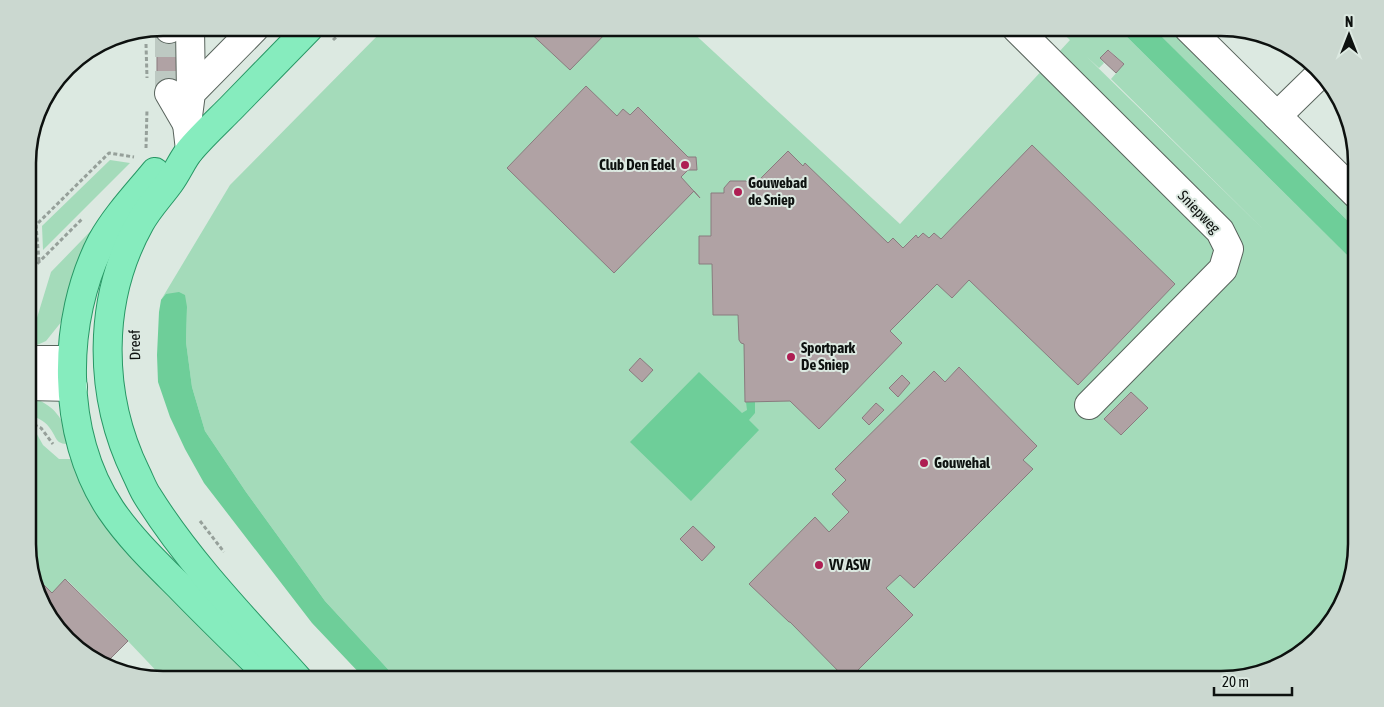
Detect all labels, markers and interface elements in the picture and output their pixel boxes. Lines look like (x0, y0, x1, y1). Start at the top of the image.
north arrow (1324, 10, 1374, 60)
text: N (1345, 14, 1353, 30)
place label: Club Den Edel (599, 156, 676, 173)
marker: Club Den Edel (679, 159, 691, 171)
place label: Gouwebad de Sniep (748, 174, 807, 208)
marker: Gouwebad de Sniep (732, 186, 744, 198)
street label: Sniepweg (1175, 187, 1224, 237)
street label: Dreef (126, 330, 143, 360)
place label: Sportpark De Sniep (801, 339, 856, 373)
marker: Sportpark De Sniep (785, 351, 797, 363)
place label: Gouwehal (934, 454, 991, 471)
marker: Gouwehal (918, 457, 930, 469)
place label: VV ASW (828, 556, 870, 573)
marker: VV ASW (813, 559, 825, 571)
scale bar (1214, 664, 1292, 696)
text: 20 m (1222, 673, 1249, 690)

